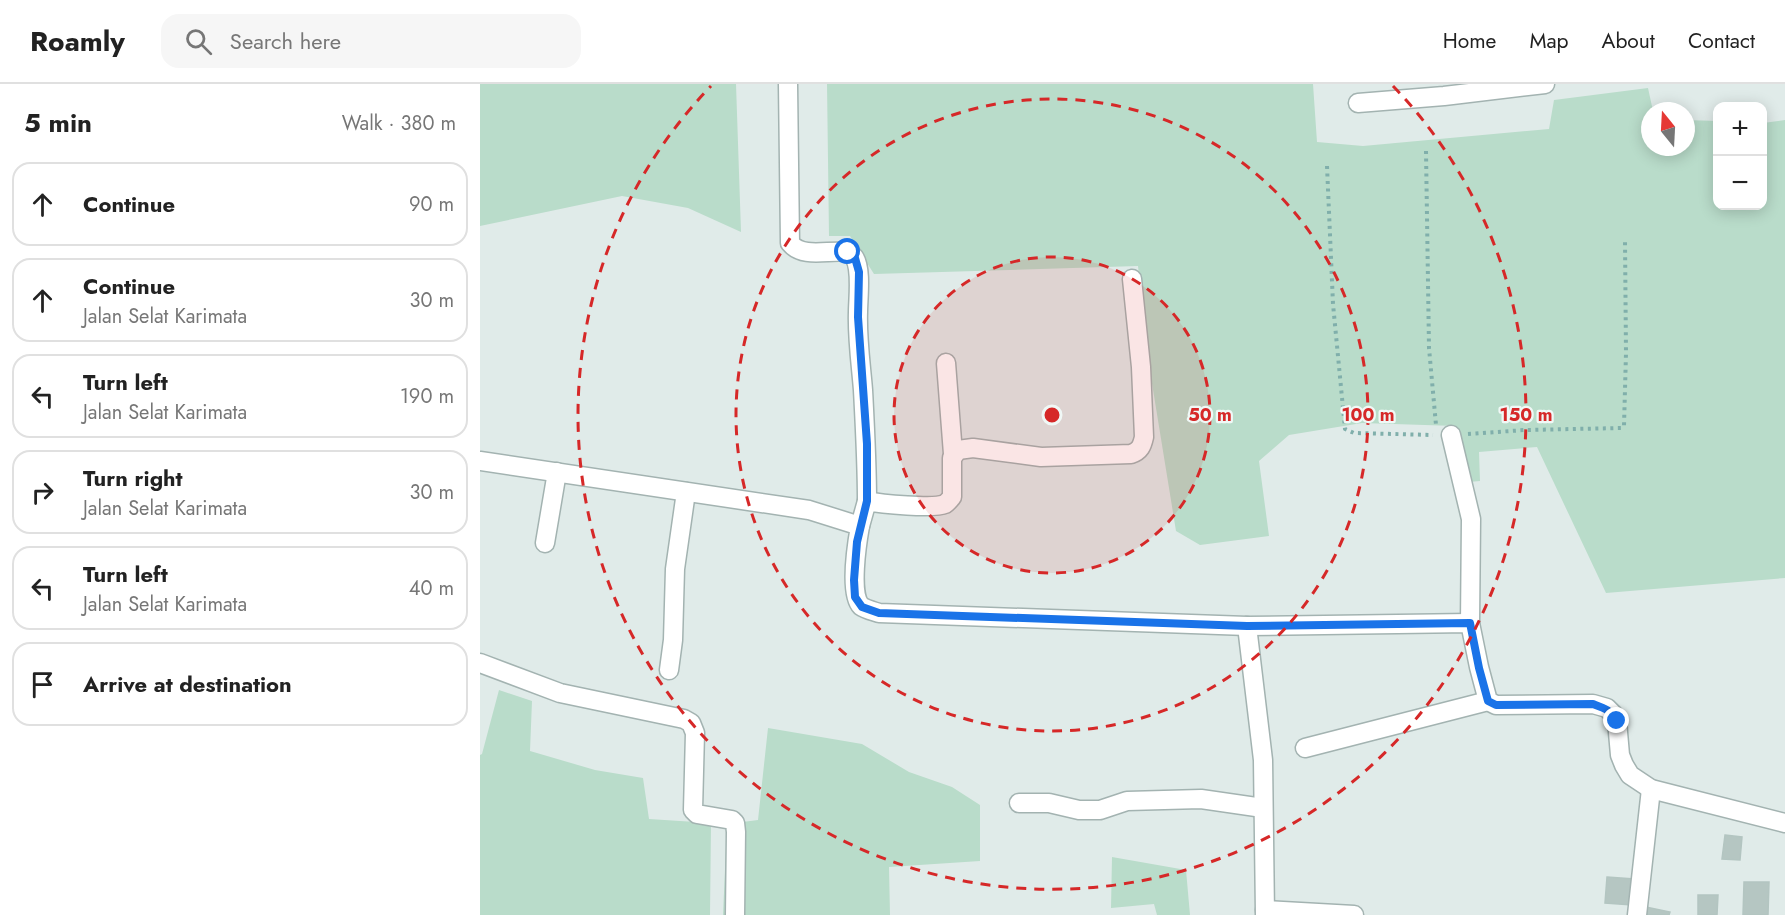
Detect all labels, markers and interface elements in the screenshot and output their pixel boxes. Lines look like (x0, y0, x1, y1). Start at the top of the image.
search box (161, 14, 581, 68)
text: Roamly (30, 21, 125, 62)
icon: search (182, 25, 215, 58)
text: Search here (230, 25, 341, 57)
text: Home (1443, 26, 1496, 56)
text: Map (1529, 26, 1569, 56)
text: About (1602, 26, 1655, 56)
text: Contact (1688, 26, 1755, 56)
north arrow (1641, 102, 1695, 156)
map controls (1713, 102, 1767, 210)
button: + (1713, 102, 1767, 156)
text: 5 min (24, 104, 92, 142)
text: Walk · 380 m (342, 109, 456, 138)
button: − (1713, 156, 1767, 210)
icon: ahead (26, 188, 59, 221)
text: Continue (83, 188, 175, 220)
text: 90 m (409, 190, 454, 219)
route start (834, 238, 860, 264)
text: Continue (83, 270, 175, 302)
icon: ahead (26, 284, 59, 317)
text: 30 m (409, 286, 454, 315)
text: Jalan Selat Karimata (83, 302, 247, 331)
text: Turn left (83, 366, 168, 398)
icon: left (26, 380, 59, 413)
text: 190 m (400, 382, 454, 411)
text: Jalan Selat Karimata (83, 398, 247, 427)
text: 50 m (1188, 402, 1232, 428)
text: 100 m (1341, 402, 1395, 428)
text: 150 m (1500, 402, 1552, 428)
centre of rings (1042, 405, 1062, 425)
text: Turn right (83, 462, 183, 494)
icon: right (26, 476, 59, 509)
text: 30 m (409, 478, 454, 507)
text: Jalan Selat Karimata (83, 494, 247, 523)
text: Turn left (83, 558, 168, 590)
icon: left (26, 572, 59, 605)
text: 40 m (409, 574, 454, 603)
text: Jalan Selat Karimata (83, 590, 247, 619)
icon: arrive (26, 668, 59, 701)
text: Arrive at destination (83, 668, 292, 700)
route end (1603, 707, 1629, 733)

